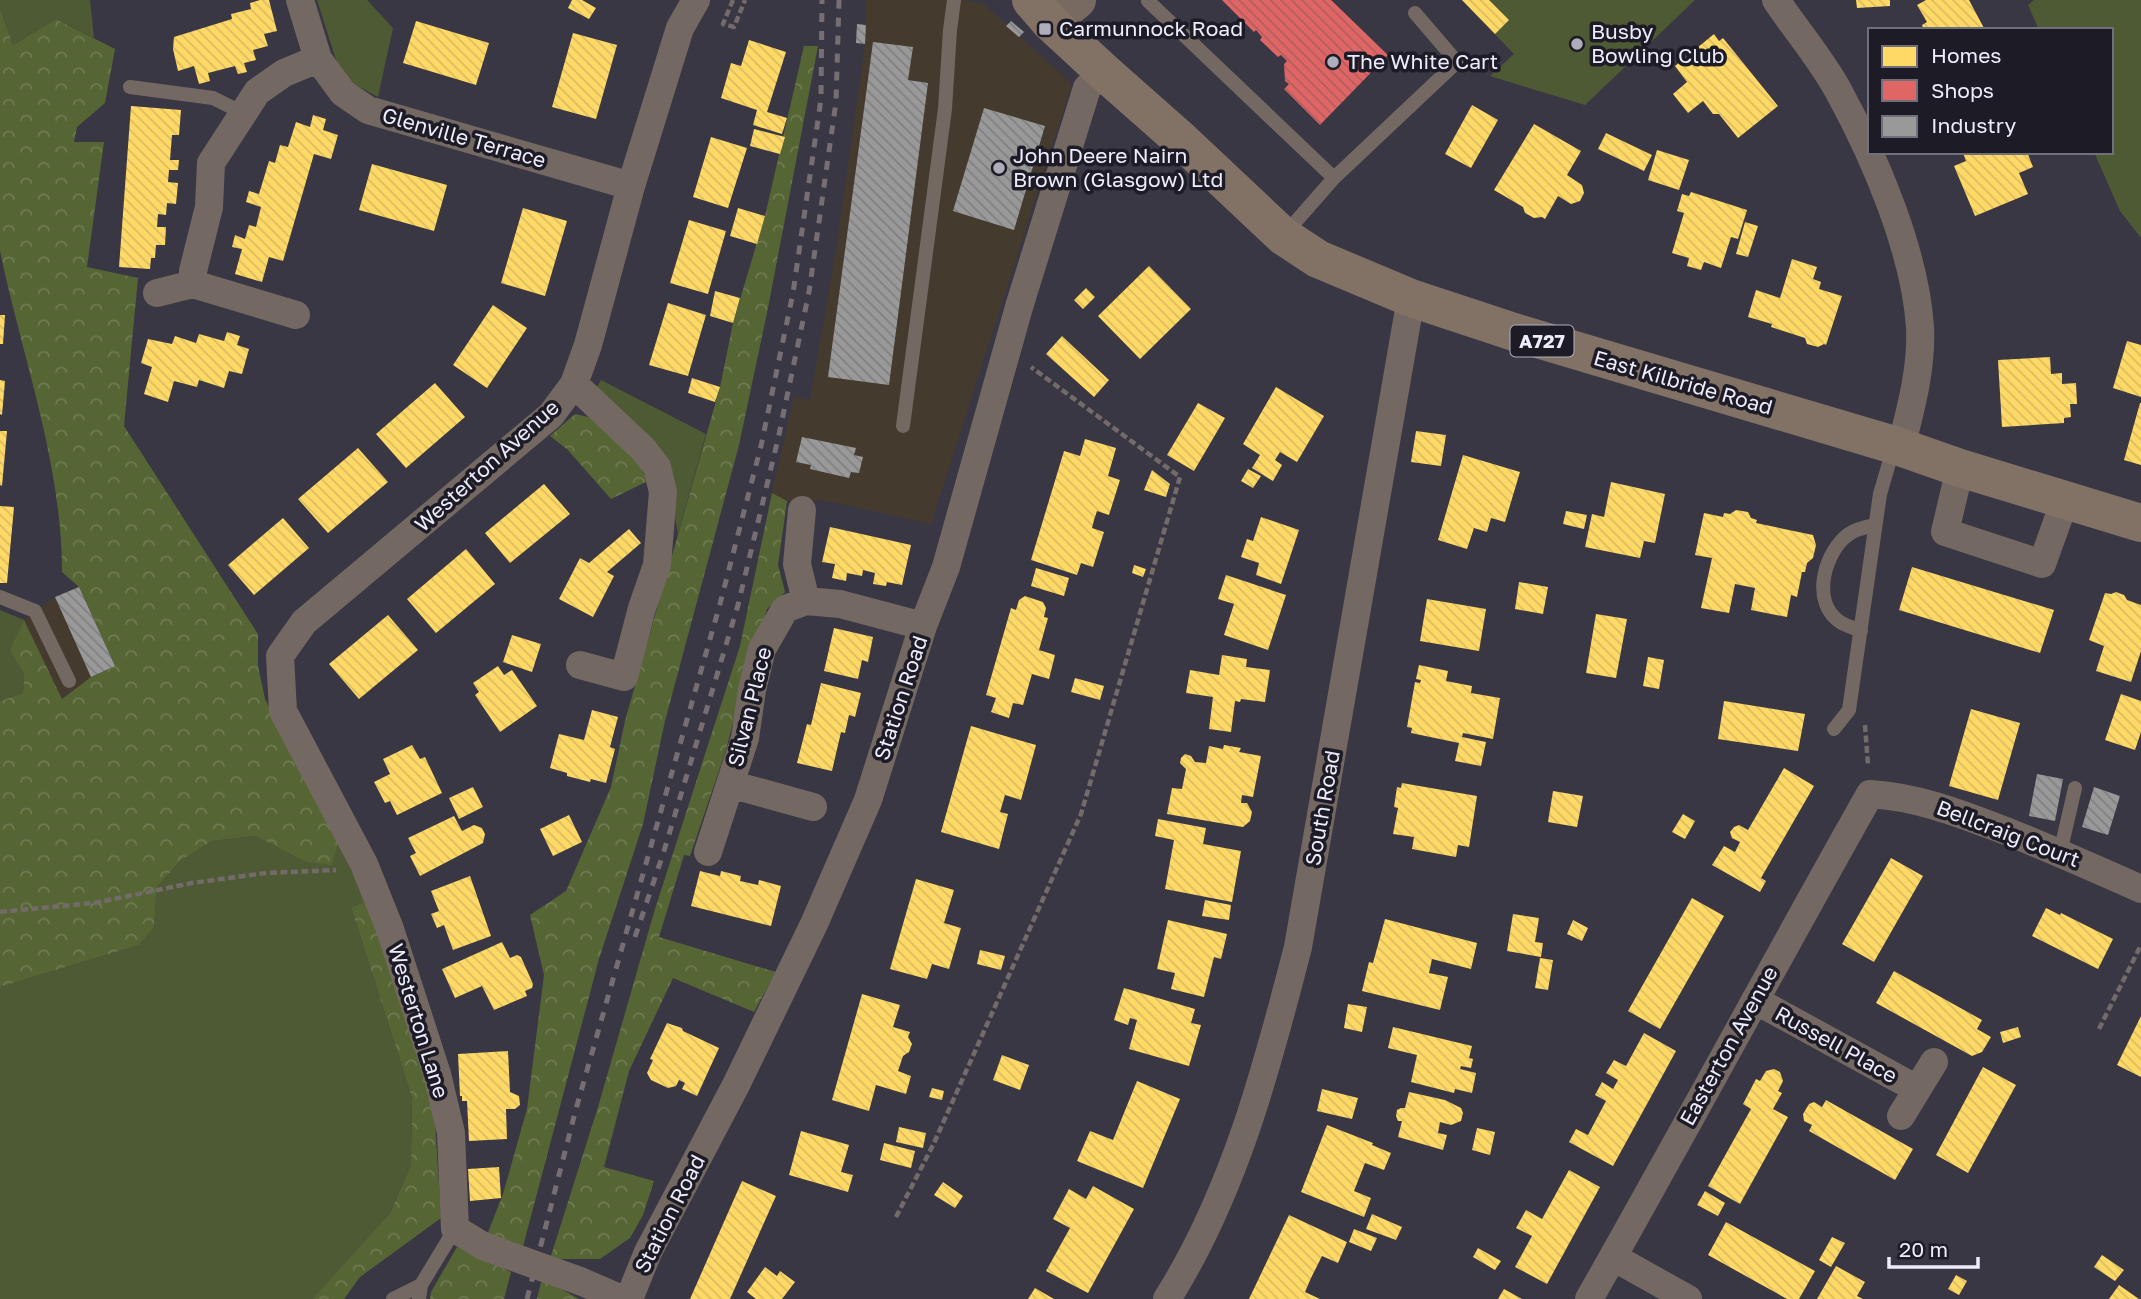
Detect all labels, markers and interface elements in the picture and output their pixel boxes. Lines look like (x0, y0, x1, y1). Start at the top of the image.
place label: Carmunnock Road (1059, 15, 1243, 41)
place label: Busby Bowling Club (1591, 18, 1725, 68)
marker: Carmunnock Road (1037, 21, 1053, 37)
legend (1868, 28, 2113, 154)
marker: Busby Bowling Club (1569, 36, 1585, 52)
text: Homes (1931, 42, 2001, 68)
place label: The White Cart (1347, 48, 1498, 74)
marker: The White Cart (1325, 54, 1341, 70)
text: Shops (1931, 77, 1994, 103)
street label: Glenville Terrace (379, 101, 549, 173)
text: Industry (1931, 112, 2016, 138)
place label: John Deere Nairn Brown (Glasgow) Ltd (1013, 142, 1223, 192)
marker: John Deere Nairn Brown (Glasgow) Ltd (991, 160, 1007, 176)
road number: A727 (1510, 326, 1574, 356)
street label: East Kilbride Road (1591, 344, 1776, 420)
street label: Westerton Avenue (409, 394, 564, 537)
street label: Station Road (868, 632, 932, 763)
street label: Silvan Place (722, 644, 776, 769)
street label: South Road (1299, 748, 1345, 868)
street label: Bellcraig Court (1933, 794, 2084, 872)
street label: Westerton Lane (383, 940, 455, 1101)
street label: Easterton Avenue (1674, 961, 1783, 1130)
street label: Russell Place (1771, 1000, 1902, 1088)
street label: Station Road (628, 1150, 710, 1277)
scale bar (1889, 1226, 1978, 1270)
text: 20 m (1899, 1236, 1948, 1262)

